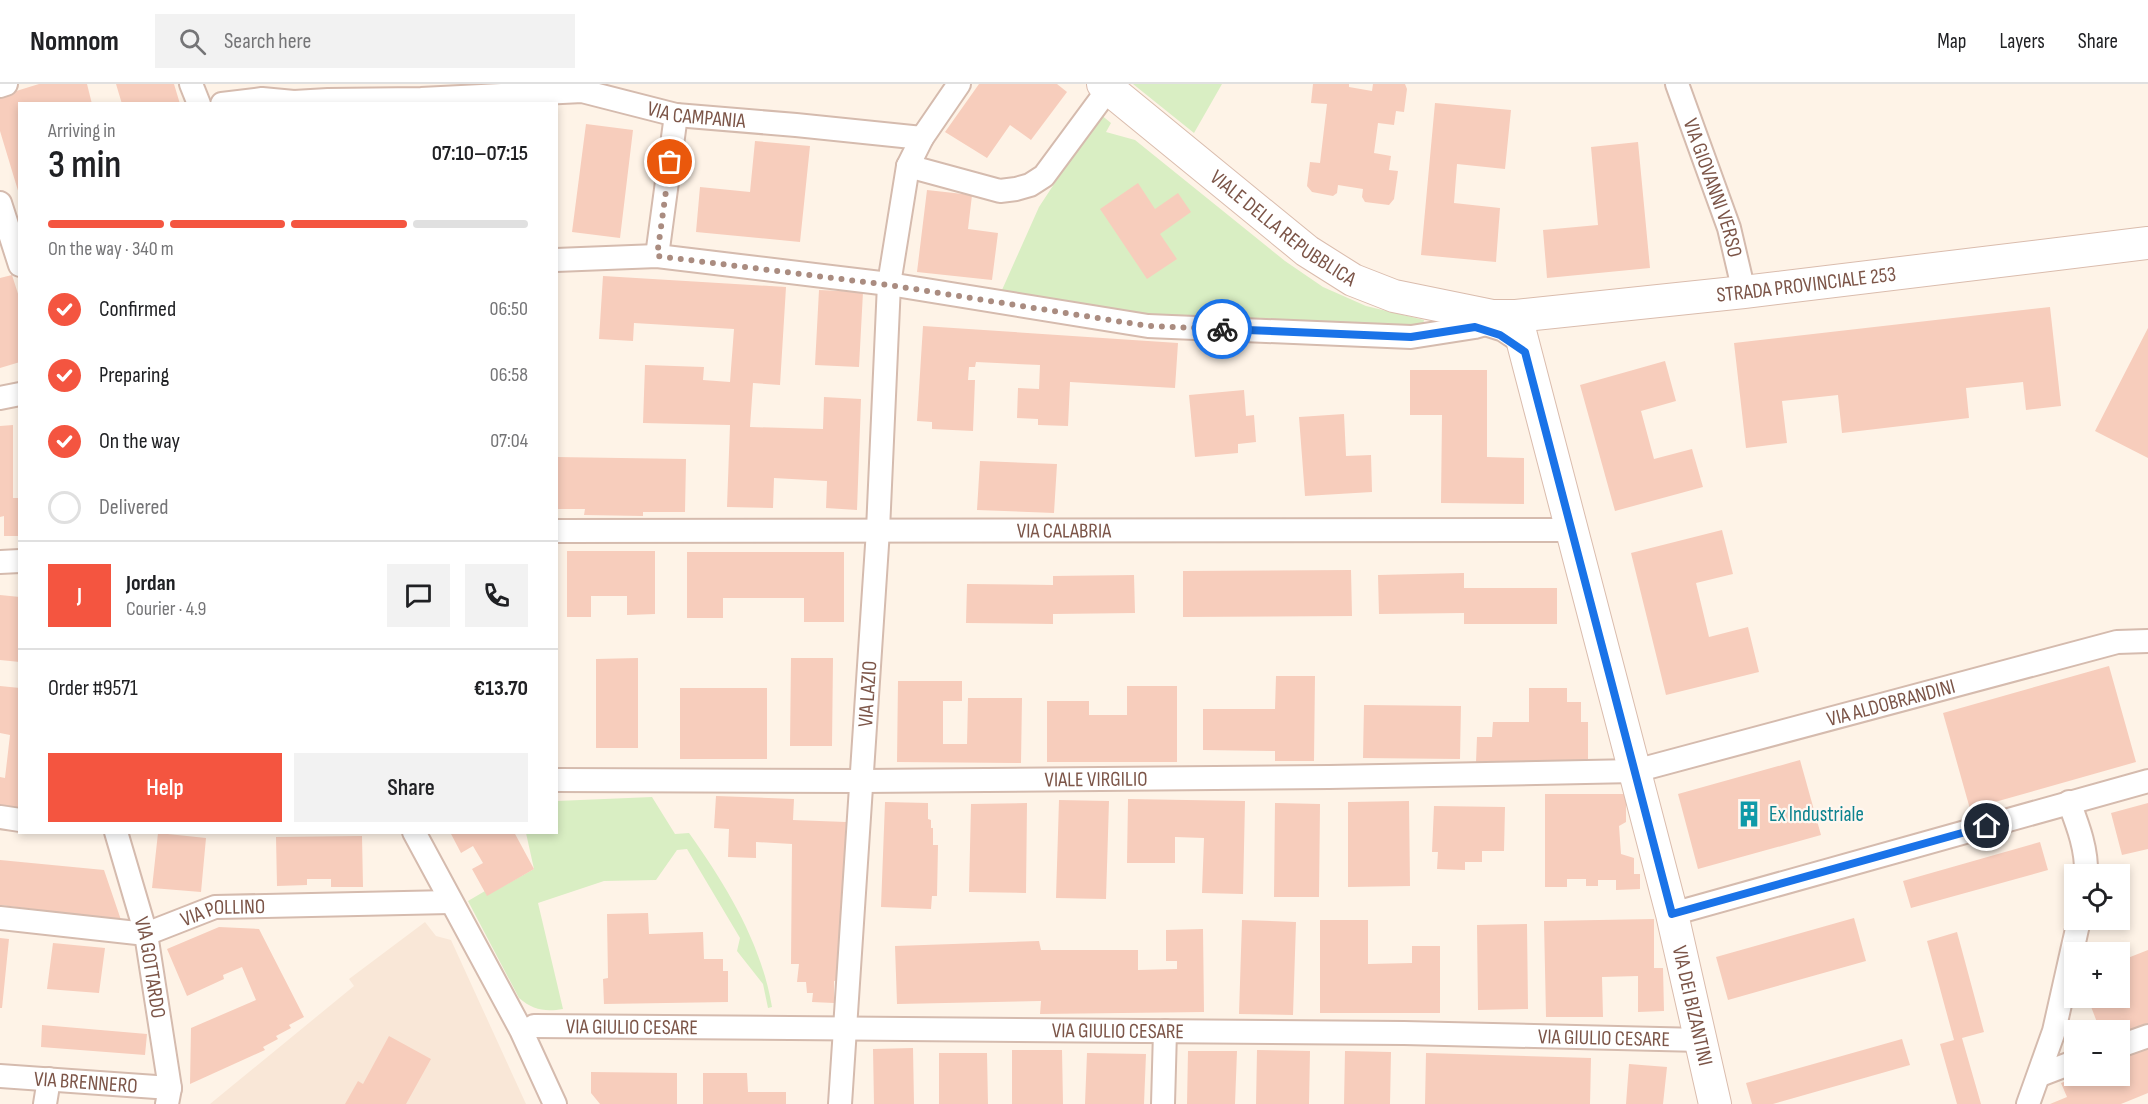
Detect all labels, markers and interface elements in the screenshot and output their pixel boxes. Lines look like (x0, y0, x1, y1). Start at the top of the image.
search box (155, 14, 575, 68)
text: Nomnom (30, 25, 119, 58)
icon: search (176, 25, 209, 58)
text: Search here (224, 28, 311, 55)
text: Map (1937, 29, 1966, 54)
text: Layers (1999, 29, 2045, 54)
text: Share (2078, 29, 2118, 54)
street label: VIA CAMPANIA (644, 96, 748, 134)
street label: VIA GIOVANNI VERSO (1677, 115, 1747, 260)
text: Arriving in (48, 119, 116, 143)
pin (644, 136, 695, 187)
text: 07:10–07:15 (432, 140, 528, 167)
text: 3 min (48, 142, 121, 189)
icon: bag (653, 145, 686, 178)
street label: VIALE DELLA REPUBBLICA (1205, 165, 1362, 292)
text: On the way · 340 m (48, 237, 174, 261)
street label: STRADA PROVINCIALE 253 (1715, 262, 1897, 308)
icon: check (48, 293, 81, 326)
text: Confirmed (99, 296, 176, 323)
text: 06:50 (490, 297, 528, 321)
courier (1192, 299, 1252, 359)
icon: bike (1206, 313, 1239, 346)
icon: check (48, 359, 81, 392)
text: Preparing (99, 362, 169, 389)
text: 06:58 (490, 363, 528, 387)
icon: check (48, 425, 81, 458)
text: On the way (99, 428, 180, 455)
text: 07:04 (490, 429, 528, 453)
text: Delivered (99, 494, 168, 521)
street label: VIA CALABRIA (1017, 518, 1112, 544)
button: chat (387, 564, 450, 627)
button: phone (465, 564, 528, 627)
text: Jordan (126, 570, 175, 597)
text: J (77, 582, 82, 609)
text: Courier · 4.9 (126, 597, 206, 621)
street label: VIA LAZIO (853, 660, 882, 728)
street label: VIA ALDOBRANDINI (1824, 674, 1958, 732)
text: Order #9571 (48, 675, 138, 702)
text: €13.70 (474, 675, 528, 702)
button: Help (48, 753, 282, 822)
button: Share (294, 753, 528, 822)
street label: VIALE VIRGILIO (1044, 767, 1148, 792)
building icon: Ex Industriale (1734, 799, 1764, 829)
pin (1961, 800, 2012, 851)
place label: Ex Industriale (1769, 802, 1864, 827)
icon: home (1970, 809, 2003, 842)
map controls (2064, 864, 2130, 1086)
button: locate (2064, 864, 2130, 930)
street label: VIA POLLINO (177, 894, 265, 932)
street label: VIA GOTTARDO (129, 914, 171, 1020)
button: + (2064, 942, 2130, 1008)
street label: VIA DEI BIZANTINI (1667, 943, 1718, 1068)
street label: VIA GIULIO CESARE (566, 1014, 698, 1040)
street label: VIA GIULIO CESARE (1052, 1018, 1184, 1044)
button: − (2064, 1020, 2130, 1086)
street label: VIA GIULIO CESARE (1538, 1024, 1670, 1052)
street label: VIA BRENNERO (33, 1066, 138, 1099)

